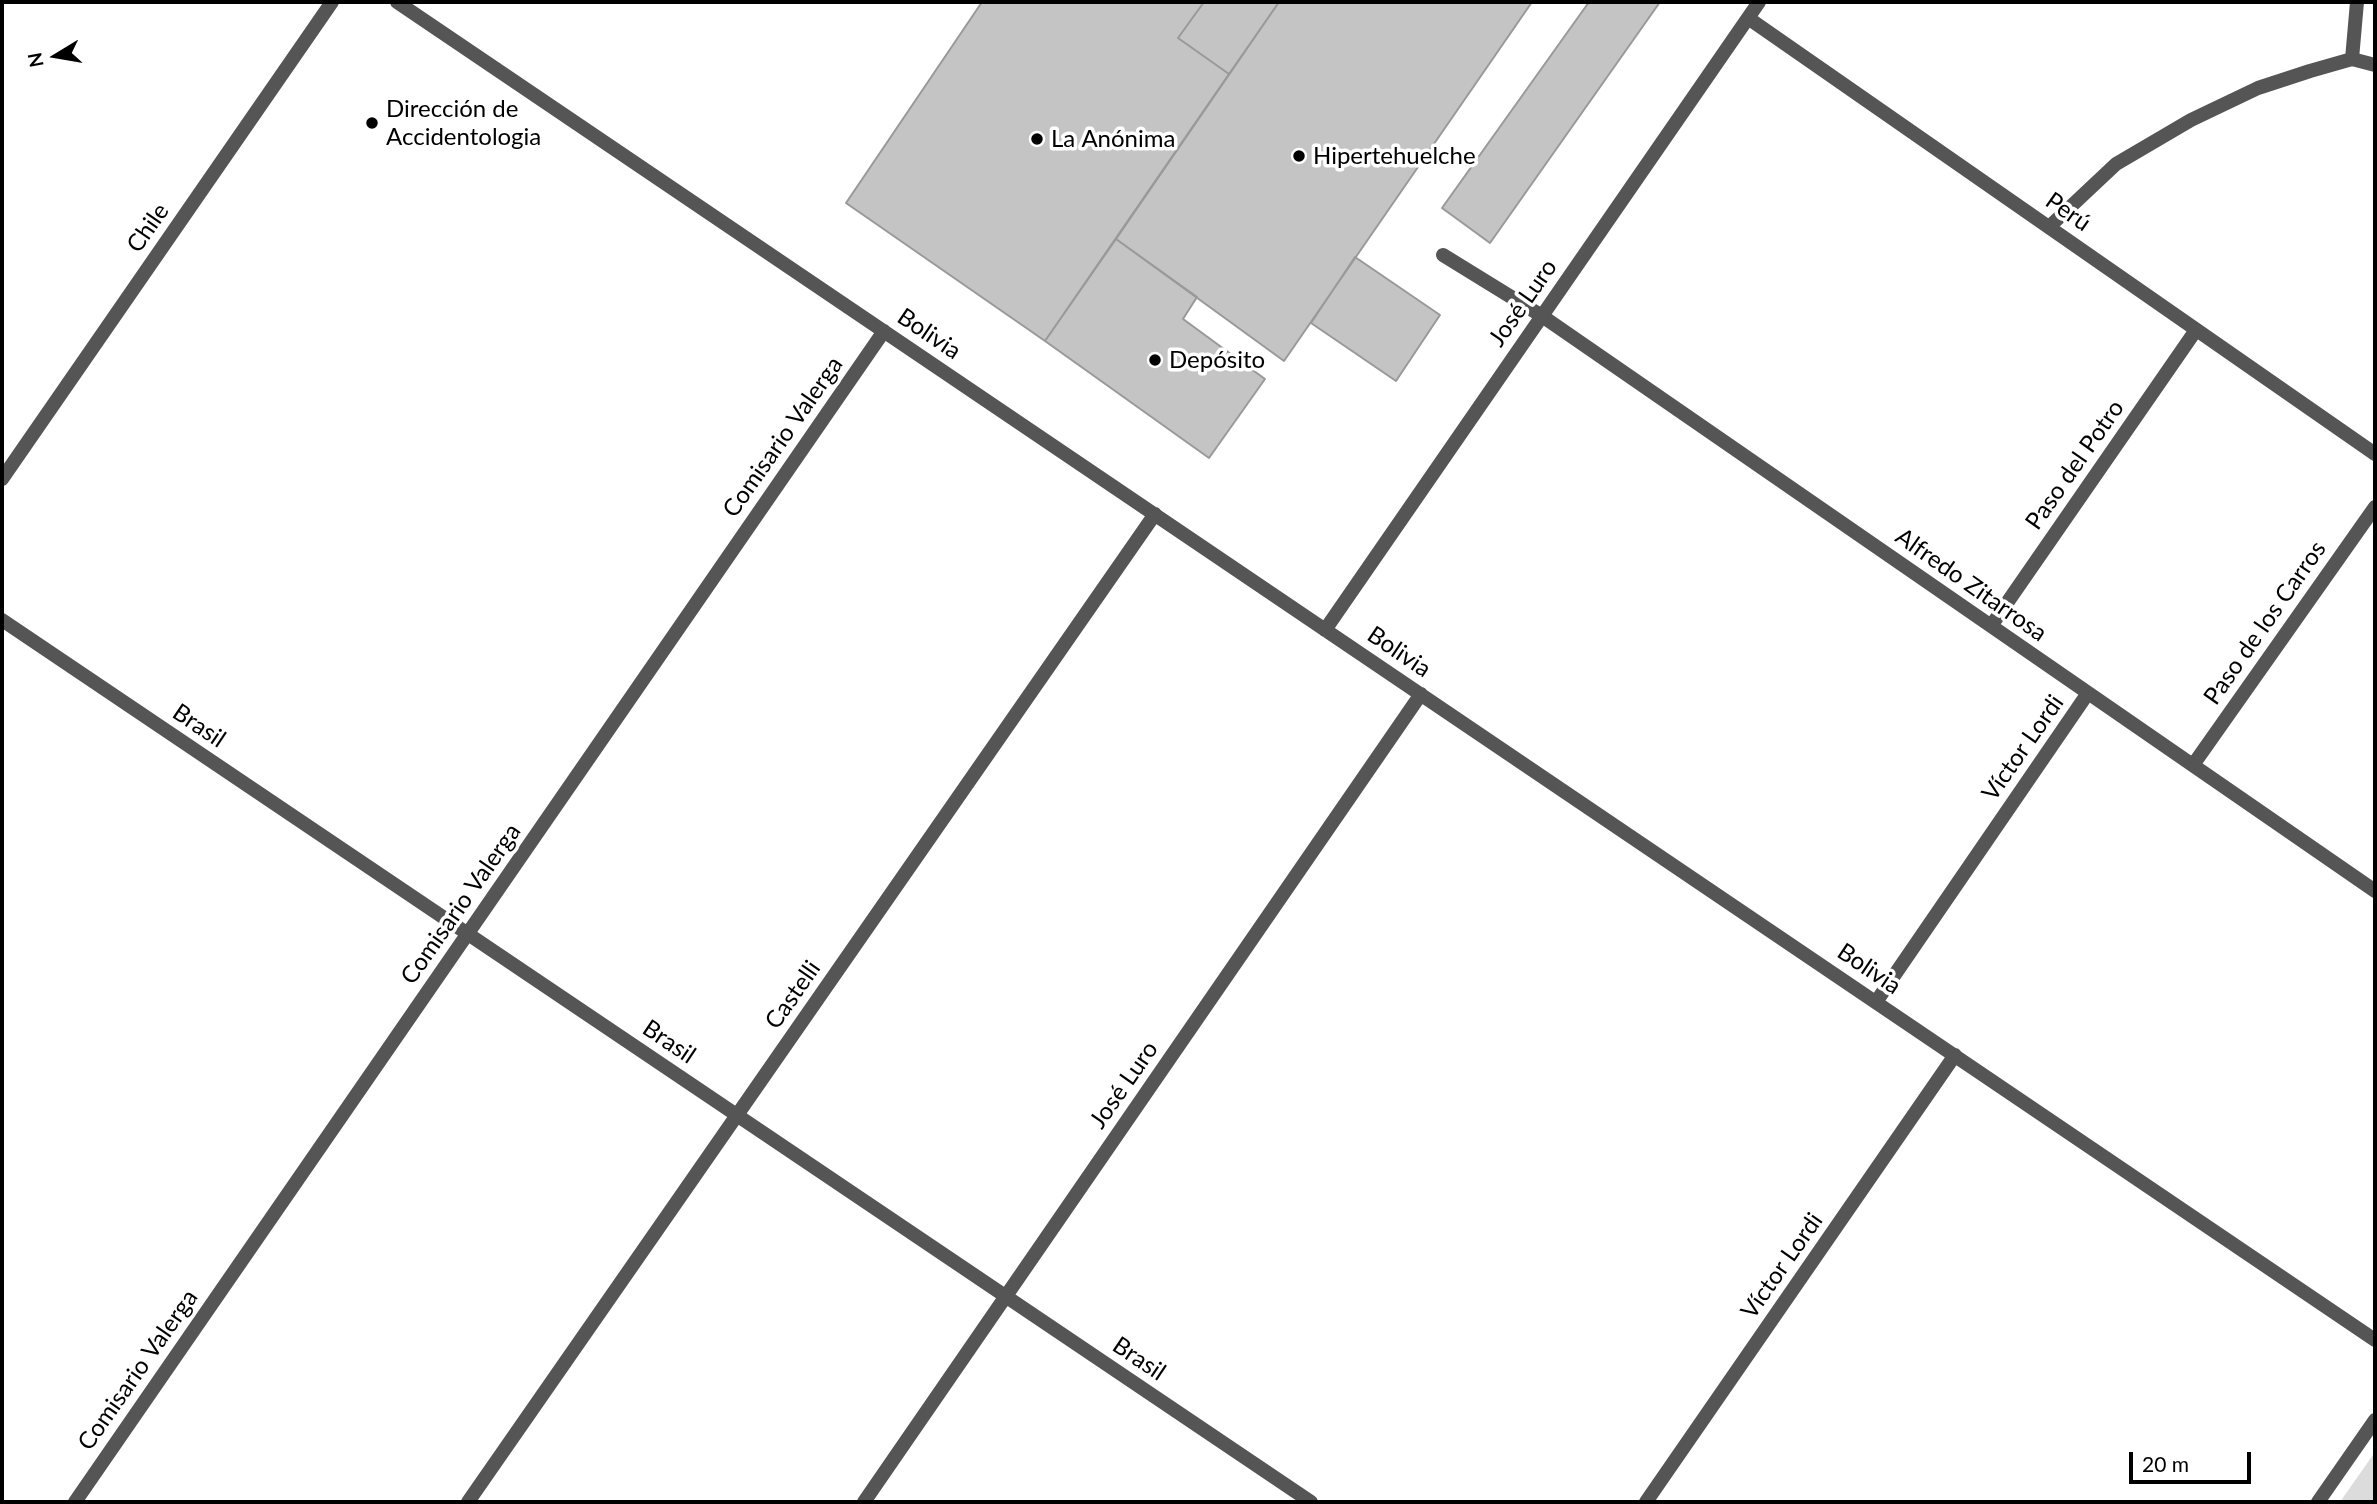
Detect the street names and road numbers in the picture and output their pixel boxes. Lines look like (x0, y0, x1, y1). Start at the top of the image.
street label: Perú (2040, 186, 2096, 238)
street label: Chile (121, 198, 175, 258)
street label: José Luro (1483, 254, 1563, 352)
street label: Bolivia (892, 302, 966, 366)
street label: Comisario Valerga (717, 351, 849, 523)
street label: Paso del Potro (2020, 395, 2130, 535)
street label: Alfredo Zitarrosa (1890, 522, 2052, 648)
street label: Paso de los Carros (2198, 536, 2332, 710)
street label: Bolivia (1362, 620, 1436, 684)
street label: Víctor Lordi (1976, 690, 2070, 806)
street label: Brasil (167, 698, 231, 754)
street label: Comisario Valerga (395, 818, 527, 990)
street label: Bolivia (1832, 937, 1906, 1001)
street label: Castelli (759, 955, 827, 1035)
street label: Brasil (637, 1014, 701, 1070)
street label: José Luro (1084, 1036, 1164, 1134)
street label: Víctor Lordi (1735, 1208, 1829, 1324)
street label: Comisario Valerga (72, 1284, 204, 1456)
street label: Brasil (1107, 1331, 1171, 1387)

